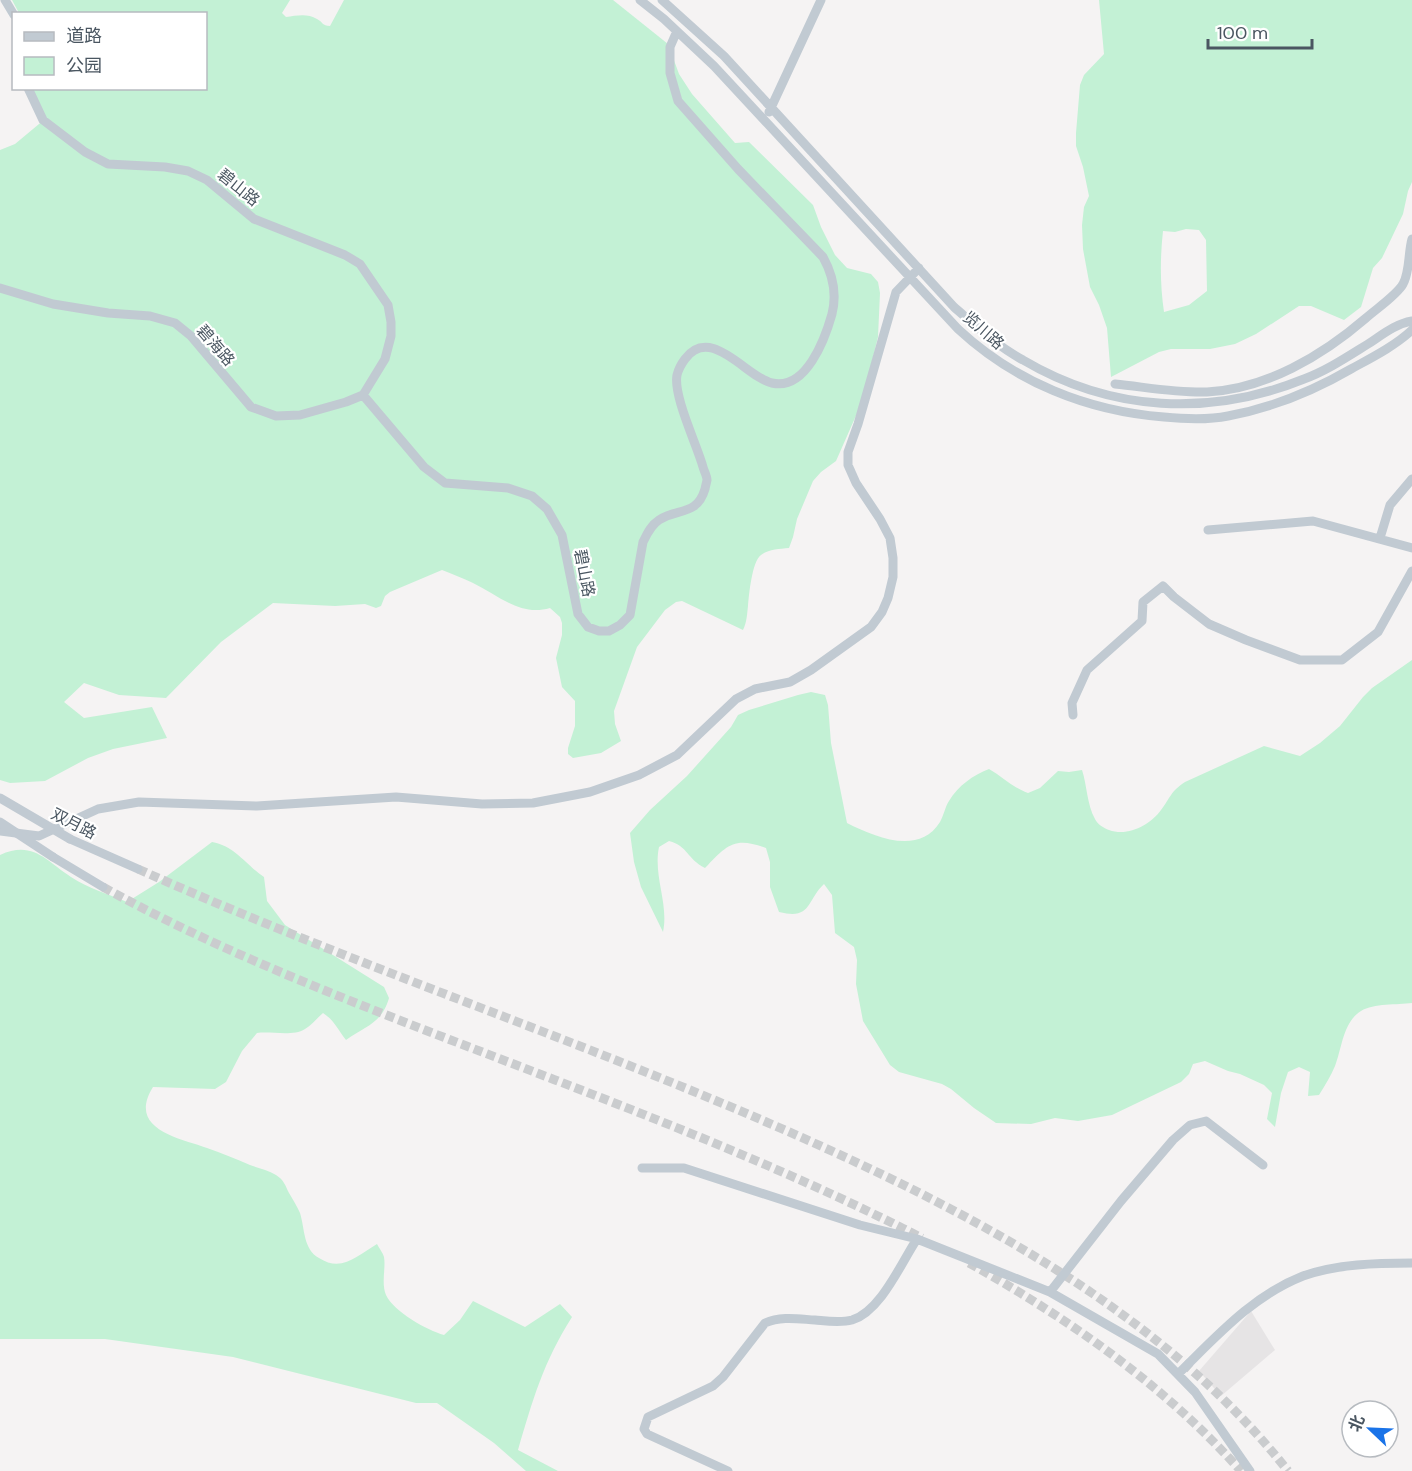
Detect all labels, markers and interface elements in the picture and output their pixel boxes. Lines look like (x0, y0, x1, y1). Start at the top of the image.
legend (12, 12, 207, 90)
scale bar (1208, 12, 1312, 50)
text: 100 m (1217, 21, 1268, 45)
text: 道路 (66, 24, 102, 48)
text: 公园 (66, 54, 102, 78)
street label: 碧山路 (213, 164, 264, 211)
street label: 览川路 (959, 307, 1009, 354)
street label: 碧海路 (192, 320, 239, 370)
street label: 碧山路 (570, 548, 599, 599)
street label: 双月路 (48, 803, 100, 844)
north arrow (1340, 1399, 1400, 1459)
text: 北 (1344, 1412, 1369, 1435)

